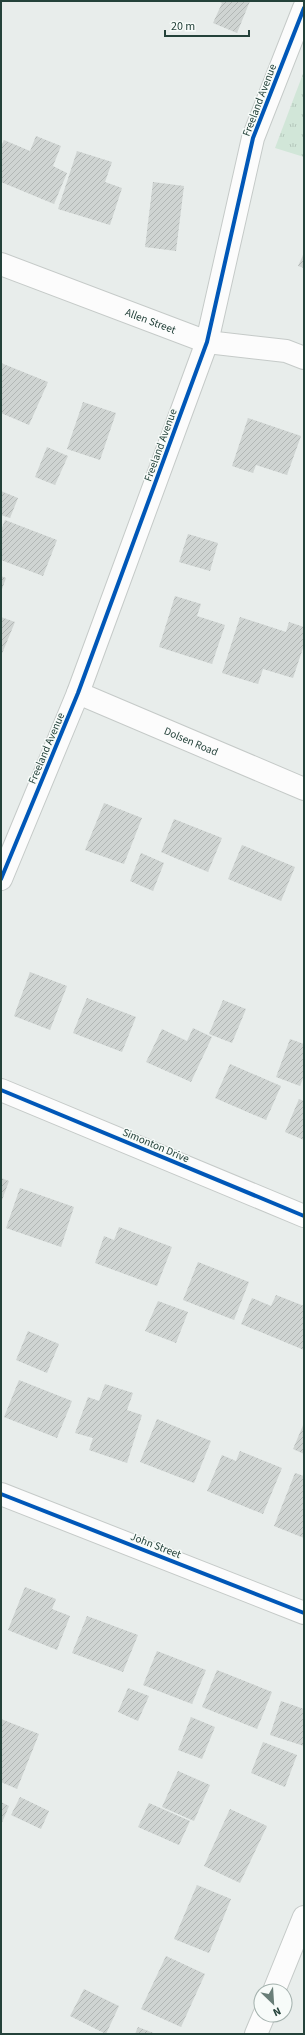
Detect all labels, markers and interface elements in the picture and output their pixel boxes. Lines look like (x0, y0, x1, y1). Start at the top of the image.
scale bar (165, 12, 249, 38)
text: 20 m (171, 18, 195, 35)
street label: Freeland Avenue (239, 61, 280, 139)
street label: Allen Street (123, 305, 178, 338)
street label: Freeland Avenue (140, 406, 181, 484)
street label: Freeland Avenue (25, 710, 69, 786)
street label: Dolsen Road (162, 723, 220, 760)
street label: Simonton Drive (120, 1125, 192, 1166)
street label: John Street (128, 1529, 184, 1562)
north arrow (253, 1983, 293, 2023)
text: N (271, 2003, 284, 2020)

